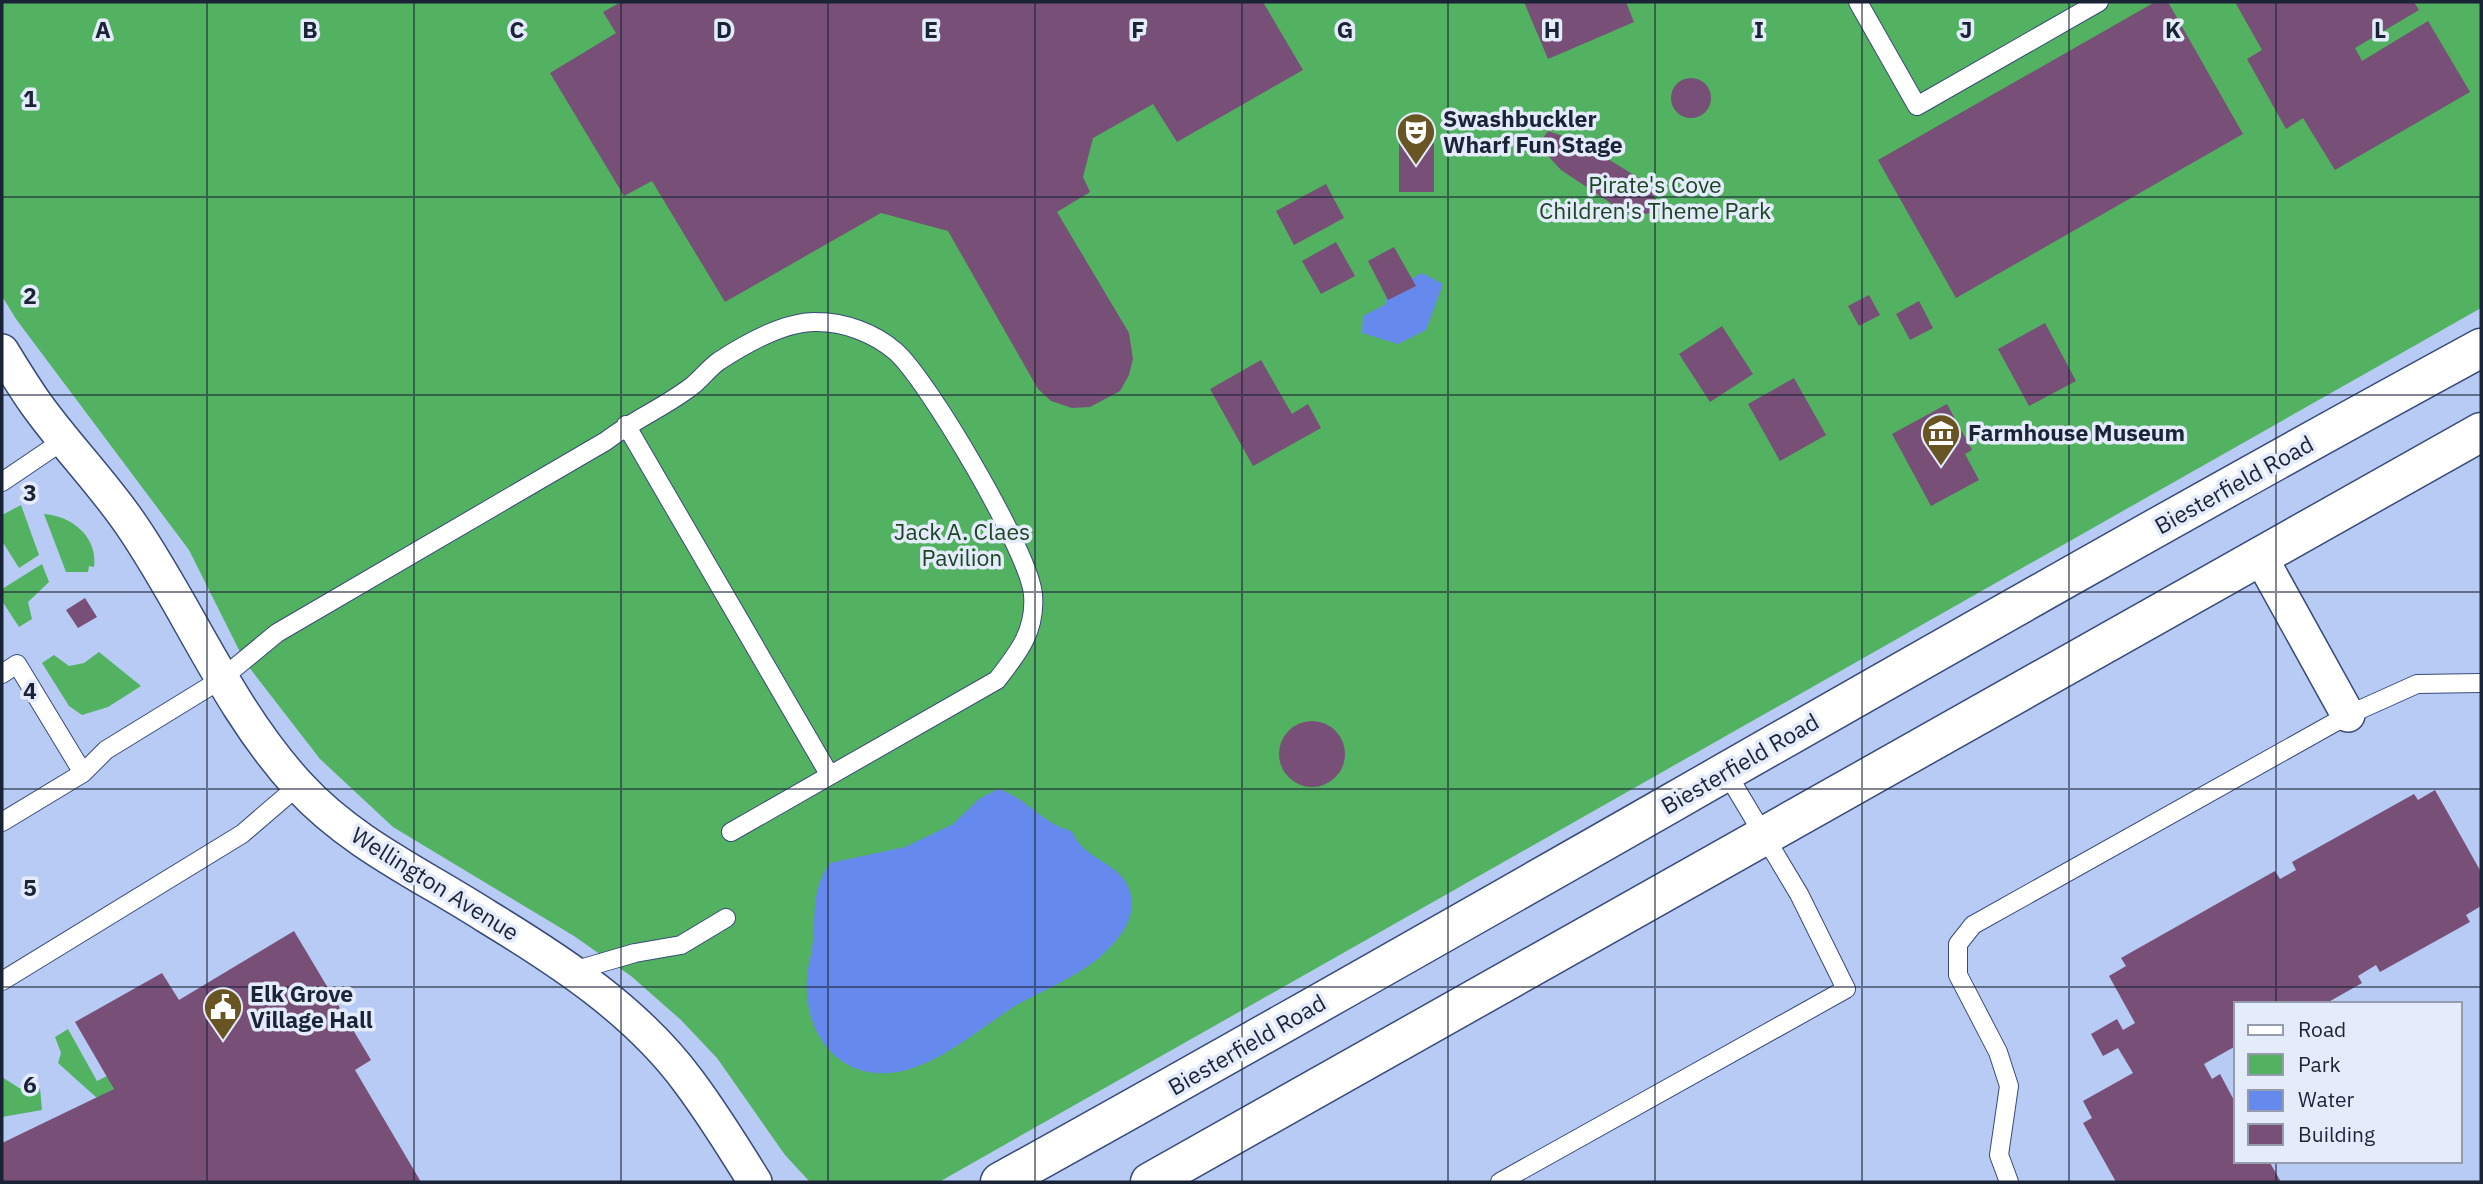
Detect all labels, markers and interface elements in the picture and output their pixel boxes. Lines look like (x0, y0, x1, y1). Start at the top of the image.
text: A (95, 14, 111, 44)
text: B (302, 14, 318, 44)
text: C (510, 14, 525, 44)
text: D (716, 14, 732, 44)
text: E (924, 14, 938, 44)
text: F (1131, 14, 1145, 44)
text: G (1337, 14, 1353, 44)
text: H (1544, 14, 1560, 44)
text: I (1754, 14, 1764, 44)
text: J (1960, 14, 1972, 44)
text: K (2165, 14, 2181, 44)
text: L (2374, 14, 2386, 44)
text: 1 (23, 83, 37, 113)
place label: Swashbuckler Wharf Fun Stage (1443, 103, 1623, 159)
theatre icon: Swashbuckler Wharf Fun Stage (1395, 111, 1437, 166)
park label: Pirate's Cove Children's Theme Park (1539, 169, 1771, 225)
text: 2 (23, 280, 37, 310)
museum icon: Farmhouse Museum (1920, 412, 1962, 467)
place label: Farmhouse Museum (1968, 417, 2185, 447)
street label: Biesterfield Road (2149, 428, 2318, 540)
text: 3 (23, 477, 37, 507)
park label: Jack A. Claes Pavilion (894, 516, 1030, 572)
text: 4 (23, 675, 37, 705)
street label: Biesterfield Road (1655, 706, 1824, 820)
street label: Wellington Avenue (346, 819, 525, 947)
text: 5 (23, 872, 37, 902)
place label: Elk Grove Village Hall (250, 978, 373, 1034)
public building icon: Elk Grove Village Hall (202, 986, 244, 1041)
street label: Biesterfield Road (1162, 987, 1331, 1101)
legend (2234, 1002, 2462, 1163)
text: Road (2298, 1015, 2346, 1043)
text: Park (2298, 1050, 2341, 1078)
text: 6 (23, 1069, 37, 1099)
text: Water (2298, 1085, 2355, 1113)
text: Building (2298, 1120, 2375, 1148)

